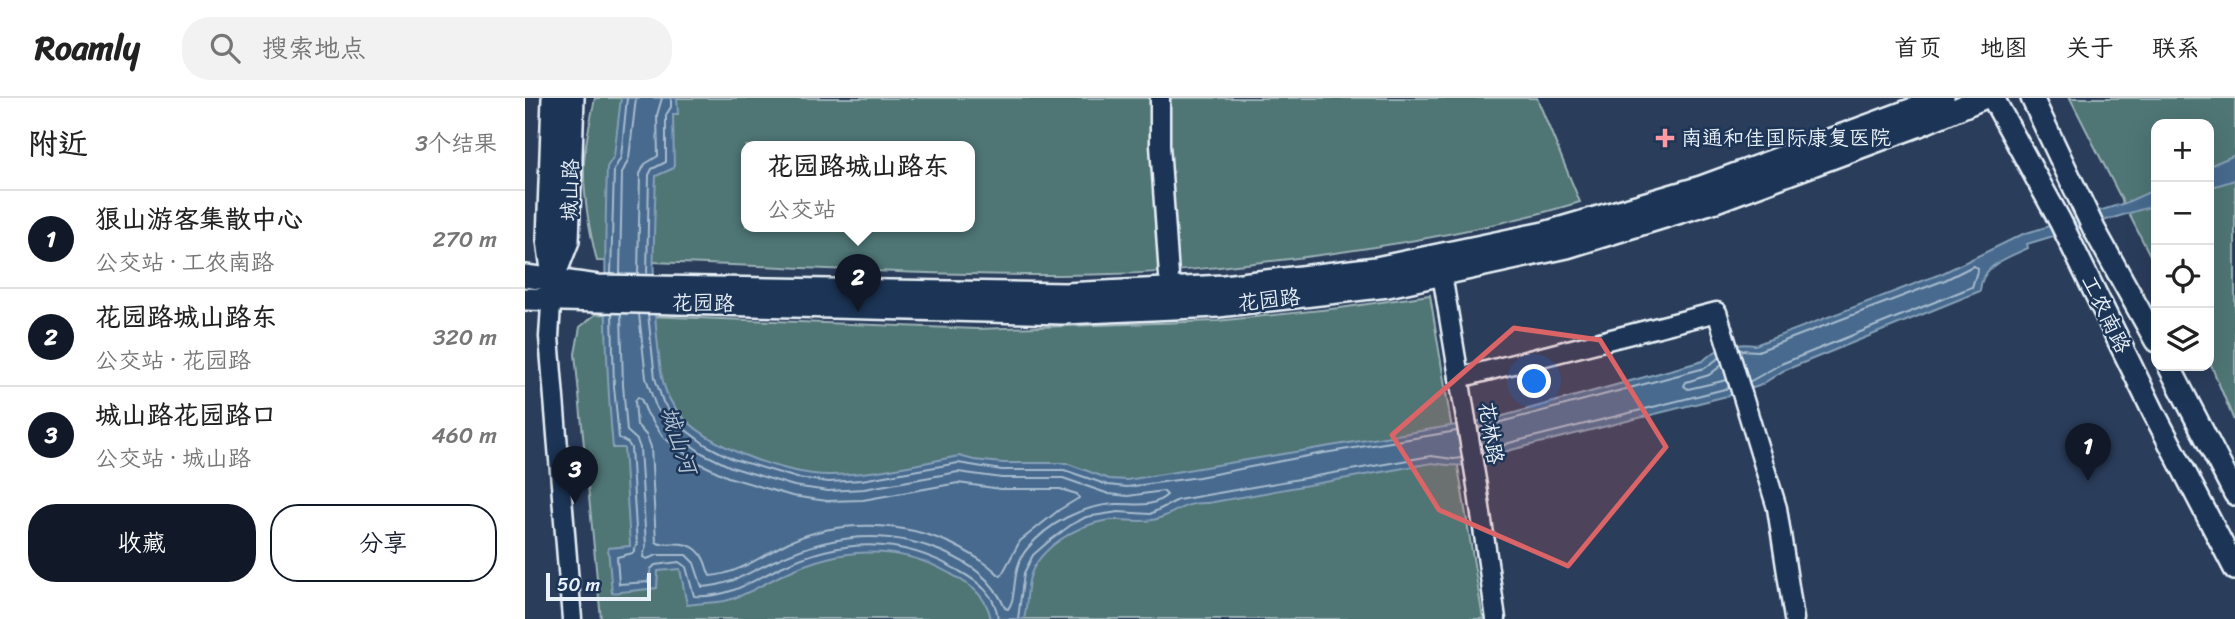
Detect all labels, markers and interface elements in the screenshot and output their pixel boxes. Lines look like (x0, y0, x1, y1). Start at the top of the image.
search box (182, 17, 672, 80)
text: Roamly (35, 19, 140, 77)
text: 搜索地点 (262, 25, 366, 71)
text: 首页 (1894, 27, 1942, 69)
text: 地图 (1980, 27, 2028, 69)
text: 关于 (2066, 27, 2114, 69)
text: 联系 (2152, 27, 2200, 69)
icon: search (206, 29, 244, 67)
text: 附近 (28, 117, 88, 171)
place label: 南通和佳国际康复医院 (1681, 119, 1891, 157)
map controls (2151, 119, 2214, 371)
button: + (2151, 119, 2214, 182)
text: 3个结果 (415, 123, 497, 164)
marker: 南通和佳国际康复医院 (1655, 128, 1675, 148)
popup (741, 141, 975, 232)
text: 花园路城山路东 (767, 143, 949, 189)
street label: 城山路 (550, 158, 590, 222)
button: − (2151, 182, 2214, 245)
text: 公交站 (767, 189, 836, 230)
text: 狼山游客集散中心 (95, 196, 303, 242)
text: 1 (46, 219, 56, 260)
text: 270 m (432, 219, 497, 260)
text: 公交站 · 工农南路 (95, 242, 274, 283)
button: locate (2151, 245, 2214, 308)
pin: 2 (835, 254, 881, 312)
street label: 工农南路 (2071, 268, 2141, 360)
street label: 花园路 (1236, 278, 1302, 322)
street label: 花园路 (671, 283, 735, 323)
text: 花园路城山路东 (95, 294, 277, 340)
button: layers (2151, 308, 2214, 371)
text: 2 (44, 317, 58, 358)
text: 320 m (433, 317, 497, 358)
text: 公交站 · 花园路 (95, 340, 251, 381)
your location (1517, 364, 1551, 398)
text: 城山路花园路口 (95, 392, 277, 438)
street label: 花林路 (1467, 399, 1515, 467)
water label: 城山河 (648, 401, 710, 483)
text: 3 (45, 415, 57, 456)
text: 460 m (431, 415, 497, 456)
pin: 1 (2065, 423, 2111, 481)
text: 公交站 · 城山路 (95, 438, 251, 479)
pin: 3 (552, 446, 598, 504)
button: 收藏 (28, 504, 256, 582)
button: 分享 (270, 504, 497, 582)
text: 50 m (557, 568, 600, 601)
scale bar (546, 570, 651, 602)

